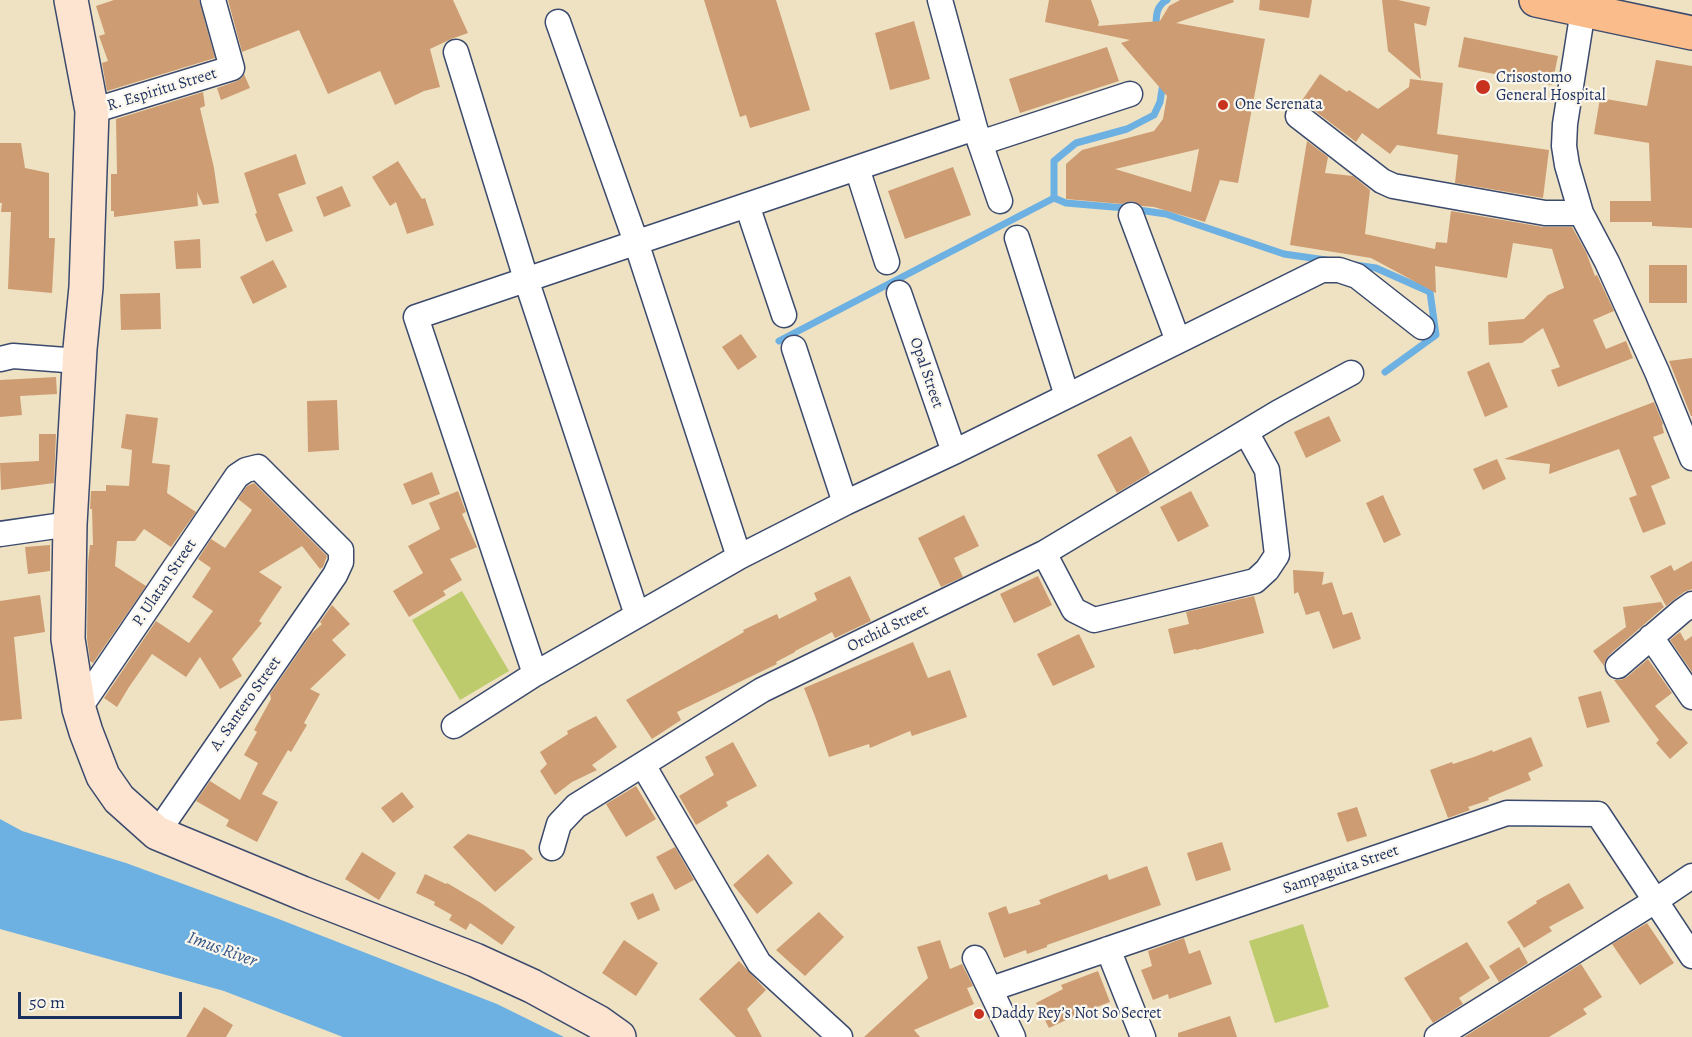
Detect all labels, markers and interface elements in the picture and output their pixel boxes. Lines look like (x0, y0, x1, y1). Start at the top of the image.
street label: R. Espiritu Street (105, 64, 219, 116)
place label: Crisostomo General Hospital (1496, 68, 1606, 106)
marker: Crisostomo General Hospital (1474, 78, 1492, 96)
place label: One Serenata (1235, 95, 1323, 115)
marker: One Serenata (1216, 98, 1230, 112)
street label: Opal Street (905, 335, 947, 411)
street label: P. Ulatan Street (129, 536, 201, 630)
street label: Orchid Street (844, 601, 932, 657)
street label: A. Santero Street (206, 653, 286, 755)
street label: Sampaguita Street (1281, 841, 1401, 899)
water label: Imus River (184, 927, 260, 973)
scale bar (21, 980, 184, 1018)
text: 50 m (29, 990, 65, 1014)
place label: Daddy Rey’s Not So Secret (991, 1004, 1162, 1024)
marker: Daddy Rey’s Not So Secret (972, 1007, 986, 1021)

